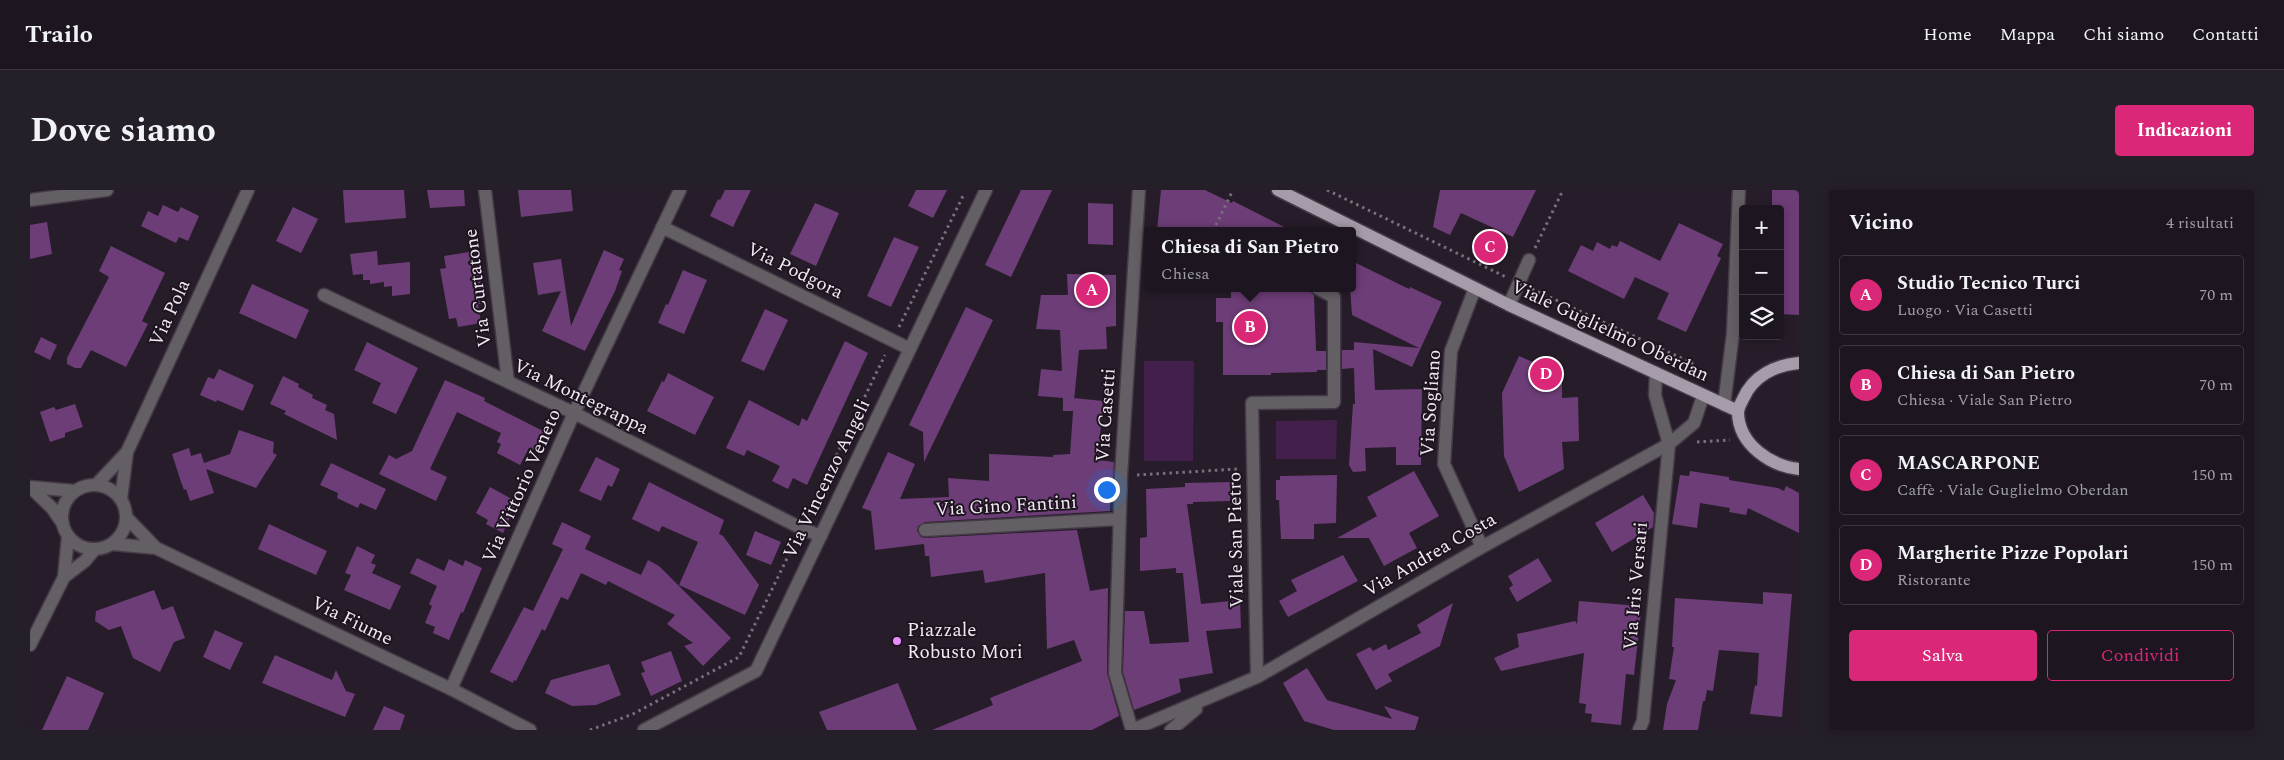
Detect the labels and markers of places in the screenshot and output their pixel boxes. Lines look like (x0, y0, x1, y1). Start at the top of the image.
pin: C (1474, 228, 1506, 266)
pin: A (1076, 271, 1108, 309)
pin: B (1234, 308, 1266, 346)
pin: D (1530, 355, 1562, 393)
place label: Piazzale Robusto Mori (907, 616, 1023, 667)
marker: Piazzale Robusto Mori (891, 635, 903, 647)

